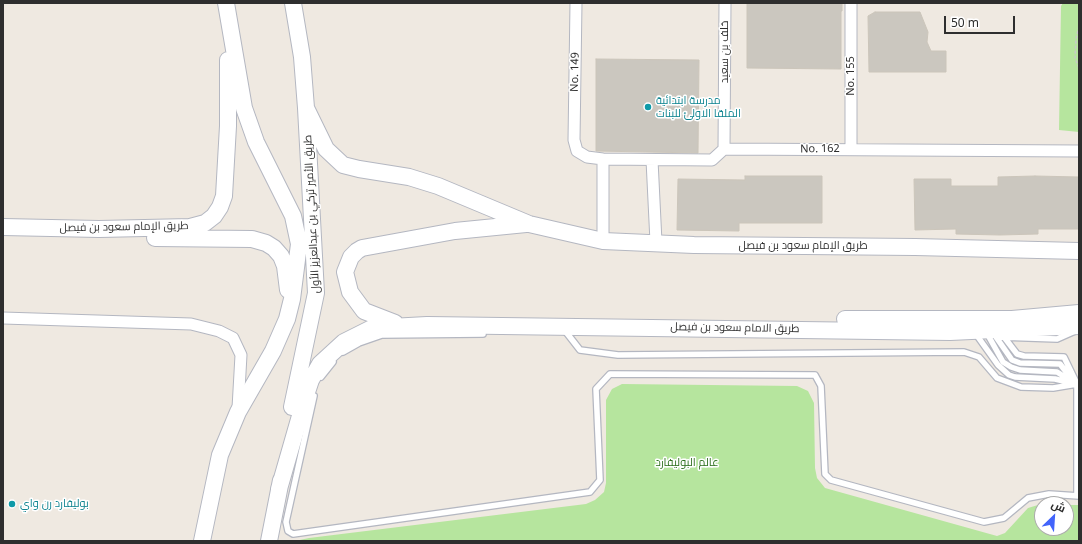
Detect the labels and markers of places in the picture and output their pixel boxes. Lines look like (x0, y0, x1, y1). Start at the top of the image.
place label: مدرسة ابتدائية الملقا الاولئ للبنات (656, 94, 741, 120)
marker: مدرسة ابتدائية الملقا الاولئ للبنات (643, 102, 653, 112)
place label: بوليفارد رن واي (20, 497, 89, 511)
marker: بوليفارد رن واي (7, 499, 17, 509)

